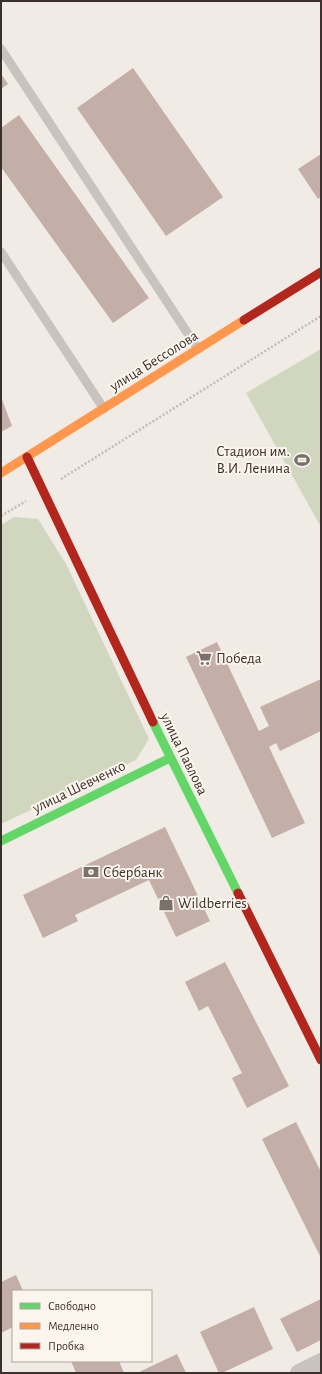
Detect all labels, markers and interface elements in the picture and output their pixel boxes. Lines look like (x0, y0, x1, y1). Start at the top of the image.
street label: улица Бессолова (106, 328, 201, 395)
place label: Стадион им. В.И. Ленина (216, 444, 290, 476)
sports icon: Стадион им. В.И. Ленина (293, 451, 311, 469)
supermarket icon: Победа (195, 649, 213, 667)
place label: Победа (216, 651, 262, 666)
street label: улица Павлова (157, 710, 210, 798)
street label: улица Шевченко (29, 758, 128, 816)
bank icon: Сбербанк (82, 863, 100, 881)
place label: Сбербанк (103, 865, 163, 880)
shop icon: Wildberries (157, 894, 175, 912)
place label: Wildberries (178, 896, 247, 911)
legend (12, 1290, 152, 1362)
text: Свободно (48, 1300, 96, 1312)
text: Медленно (48, 1320, 99, 1332)
text: Пробка (48, 1340, 85, 1352)

